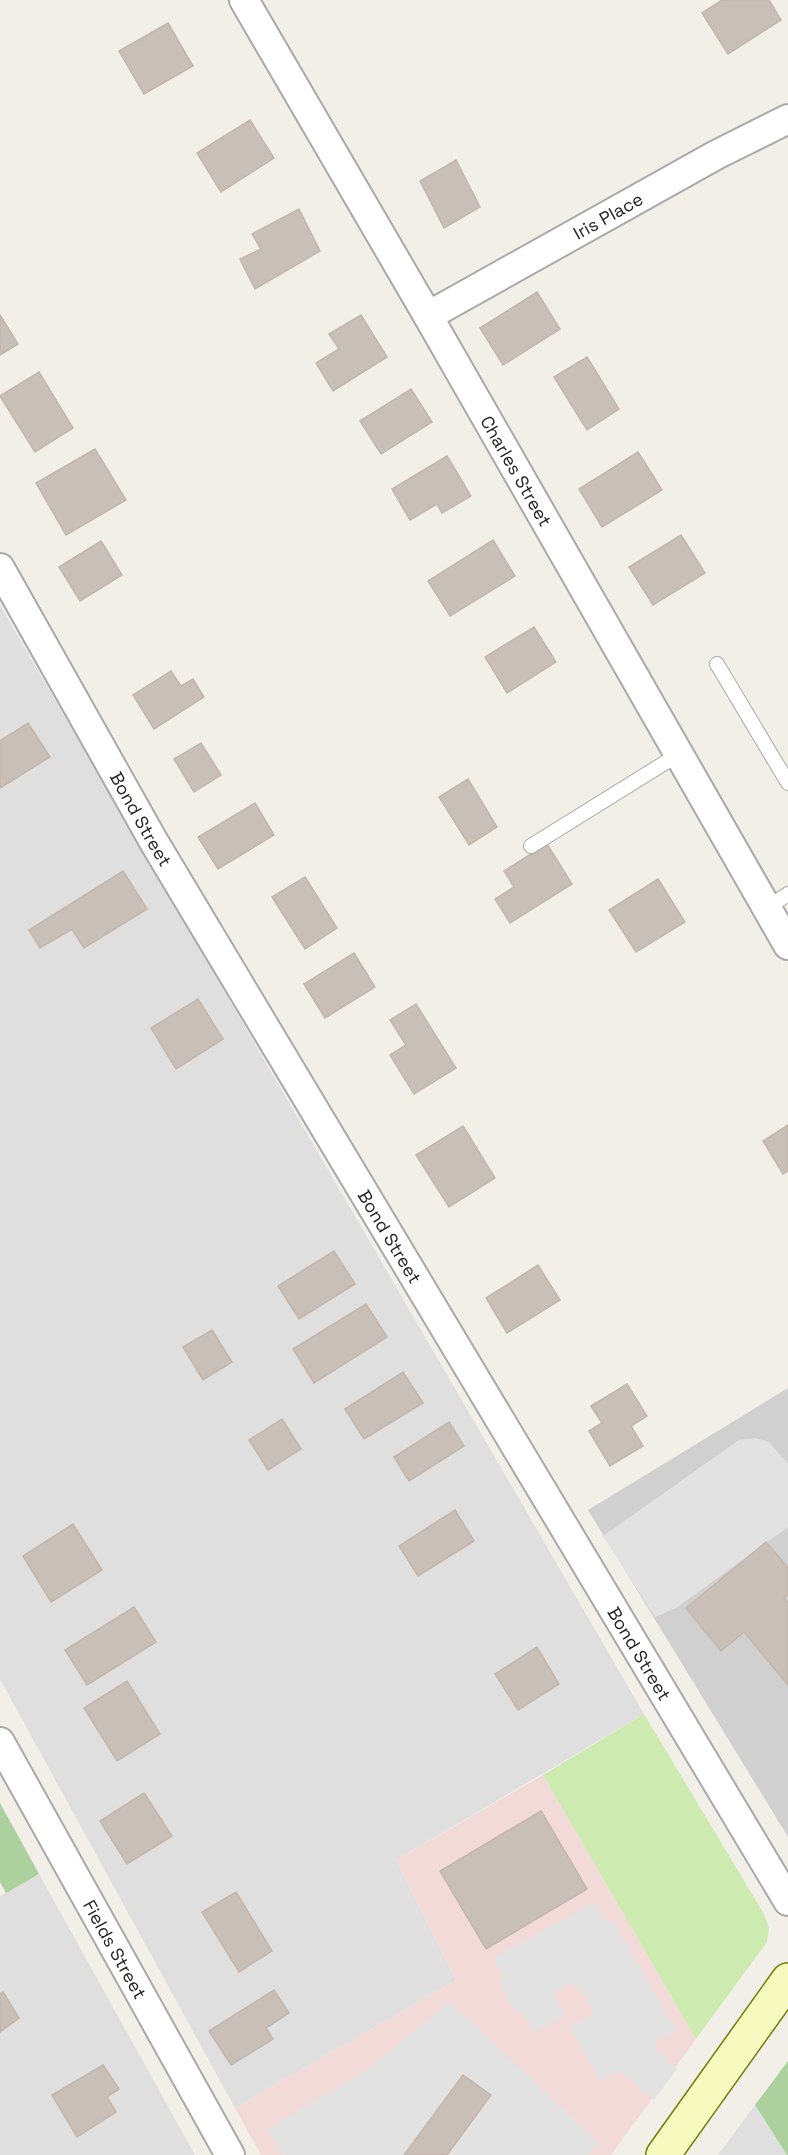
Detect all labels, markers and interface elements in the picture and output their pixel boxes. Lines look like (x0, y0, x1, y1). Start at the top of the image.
street label: Iris Place (569, 187, 647, 244)
street label: Charles Street (476, 411, 557, 530)
street label: Bond Street (105, 768, 177, 871)
street label: Bond Street (353, 1185, 427, 1288)
street label: Bond Street (603, 1602, 677, 1704)
street label: Fields Street (79, 1895, 152, 2003)

